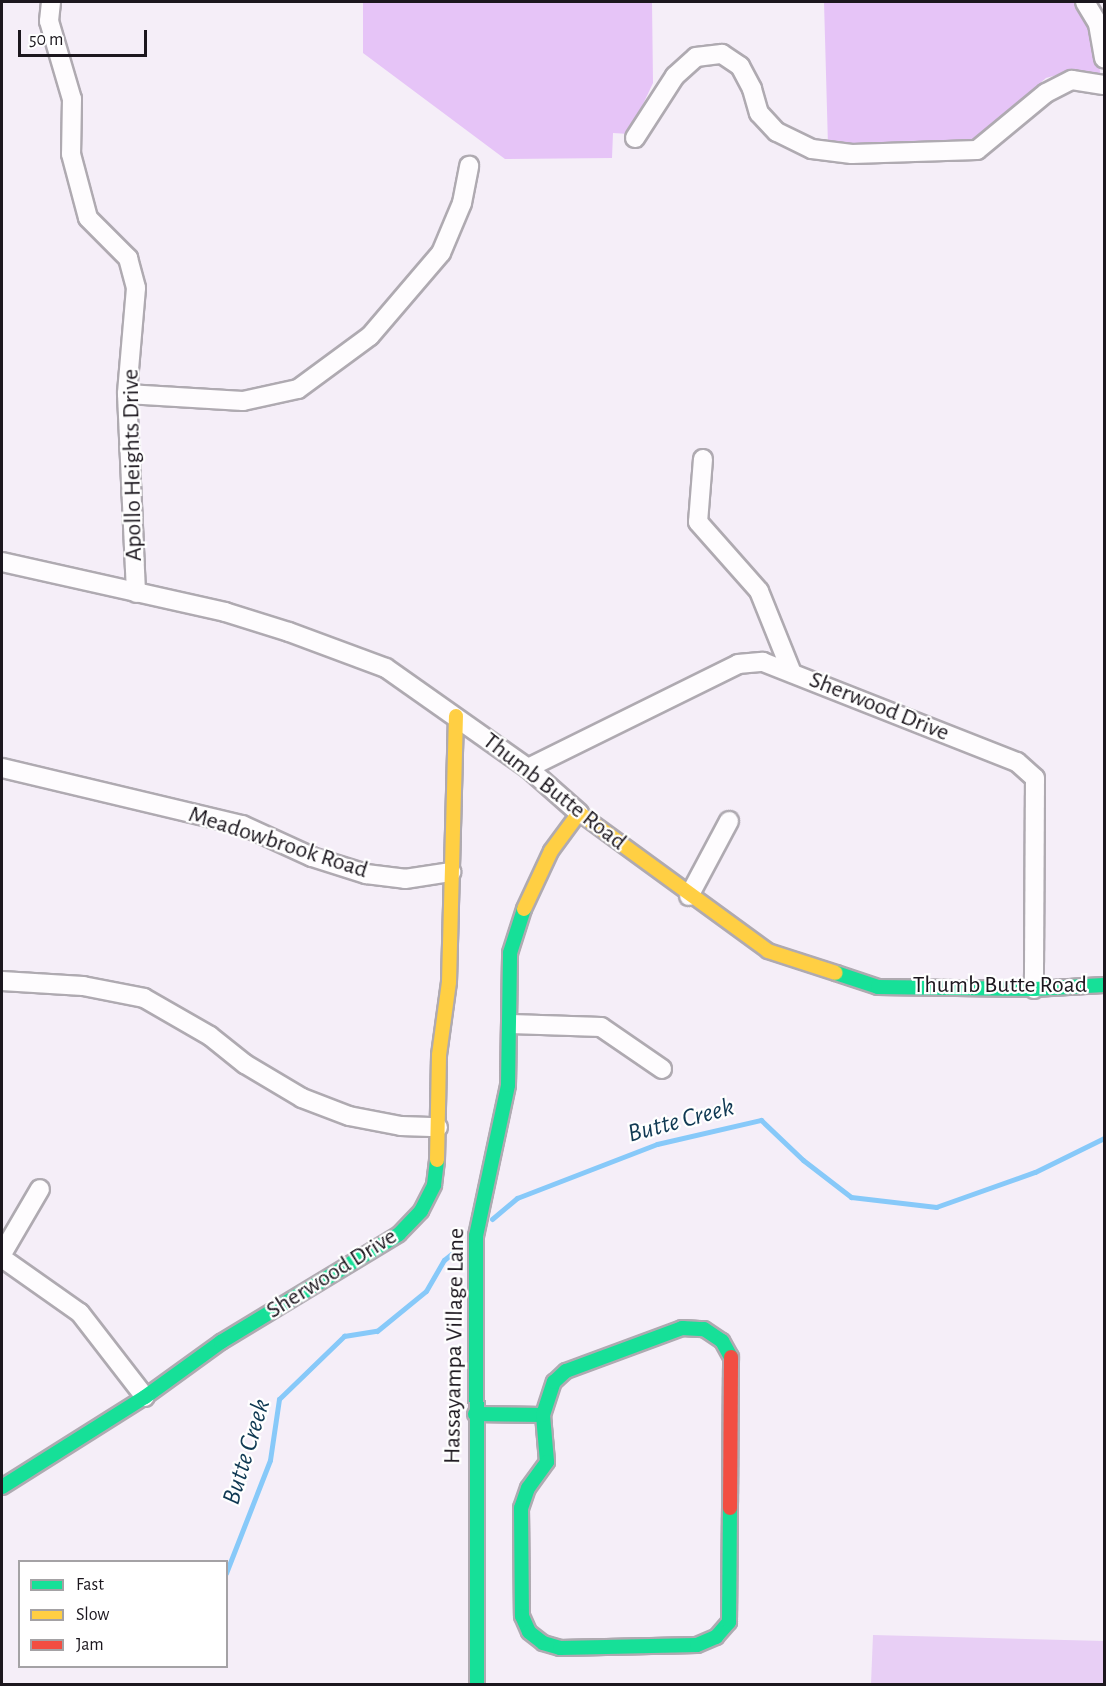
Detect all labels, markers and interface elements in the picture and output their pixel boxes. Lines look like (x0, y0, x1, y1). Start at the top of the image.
scale bar (21, 18, 150, 56)
text: 50 m (29, 31, 63, 49)
street label: Apollo Heights Drive (117, 369, 149, 561)
street label: Sherwood Drive (805, 666, 953, 748)
street label: Thumb Butte Road (476, 727, 632, 857)
street label: Meadowbrook Road (185, 800, 371, 886)
street label: Thumb Butte Road (913, 972, 1087, 1000)
water label: Butte Creek (624, 1092, 738, 1150)
street label: Sherwood Drive (261, 1222, 403, 1326)
street label: Hassayampa Village Lane (439, 1228, 471, 1464)
water label: Butte Creek (216, 1395, 278, 1509)
legend (18, 1560, 228, 1668)
text: Fast (76, 1576, 104, 1594)
text: Slow (76, 1606, 109, 1624)
text: Jam (76, 1636, 104, 1654)

